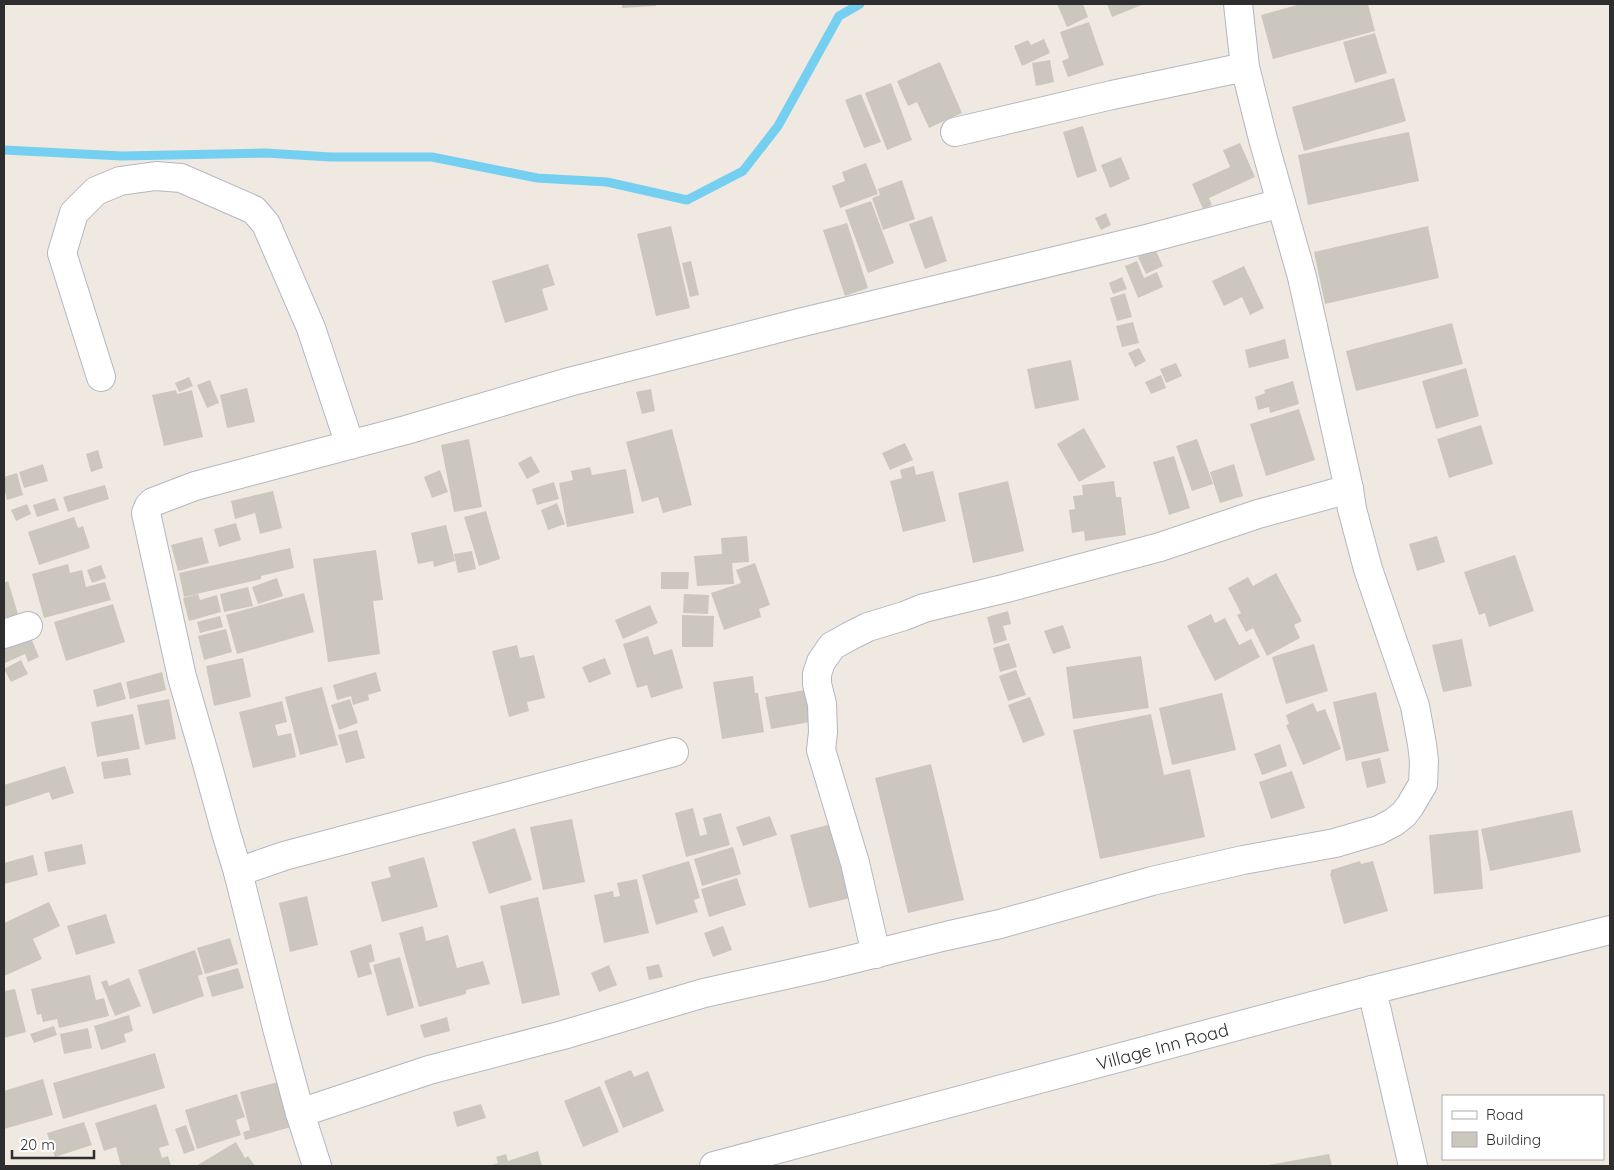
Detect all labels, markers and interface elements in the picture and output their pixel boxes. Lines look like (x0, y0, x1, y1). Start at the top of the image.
street label: Village Inn Road (1094, 1017, 1231, 1075)
legend (1442, 1095, 1604, 1160)
text: Road (1486, 1105, 1523, 1124)
scale bar (12, 1128, 95, 1160)
text: Building (1486, 1130, 1541, 1149)
text: 20 m (20, 1135, 55, 1154)

